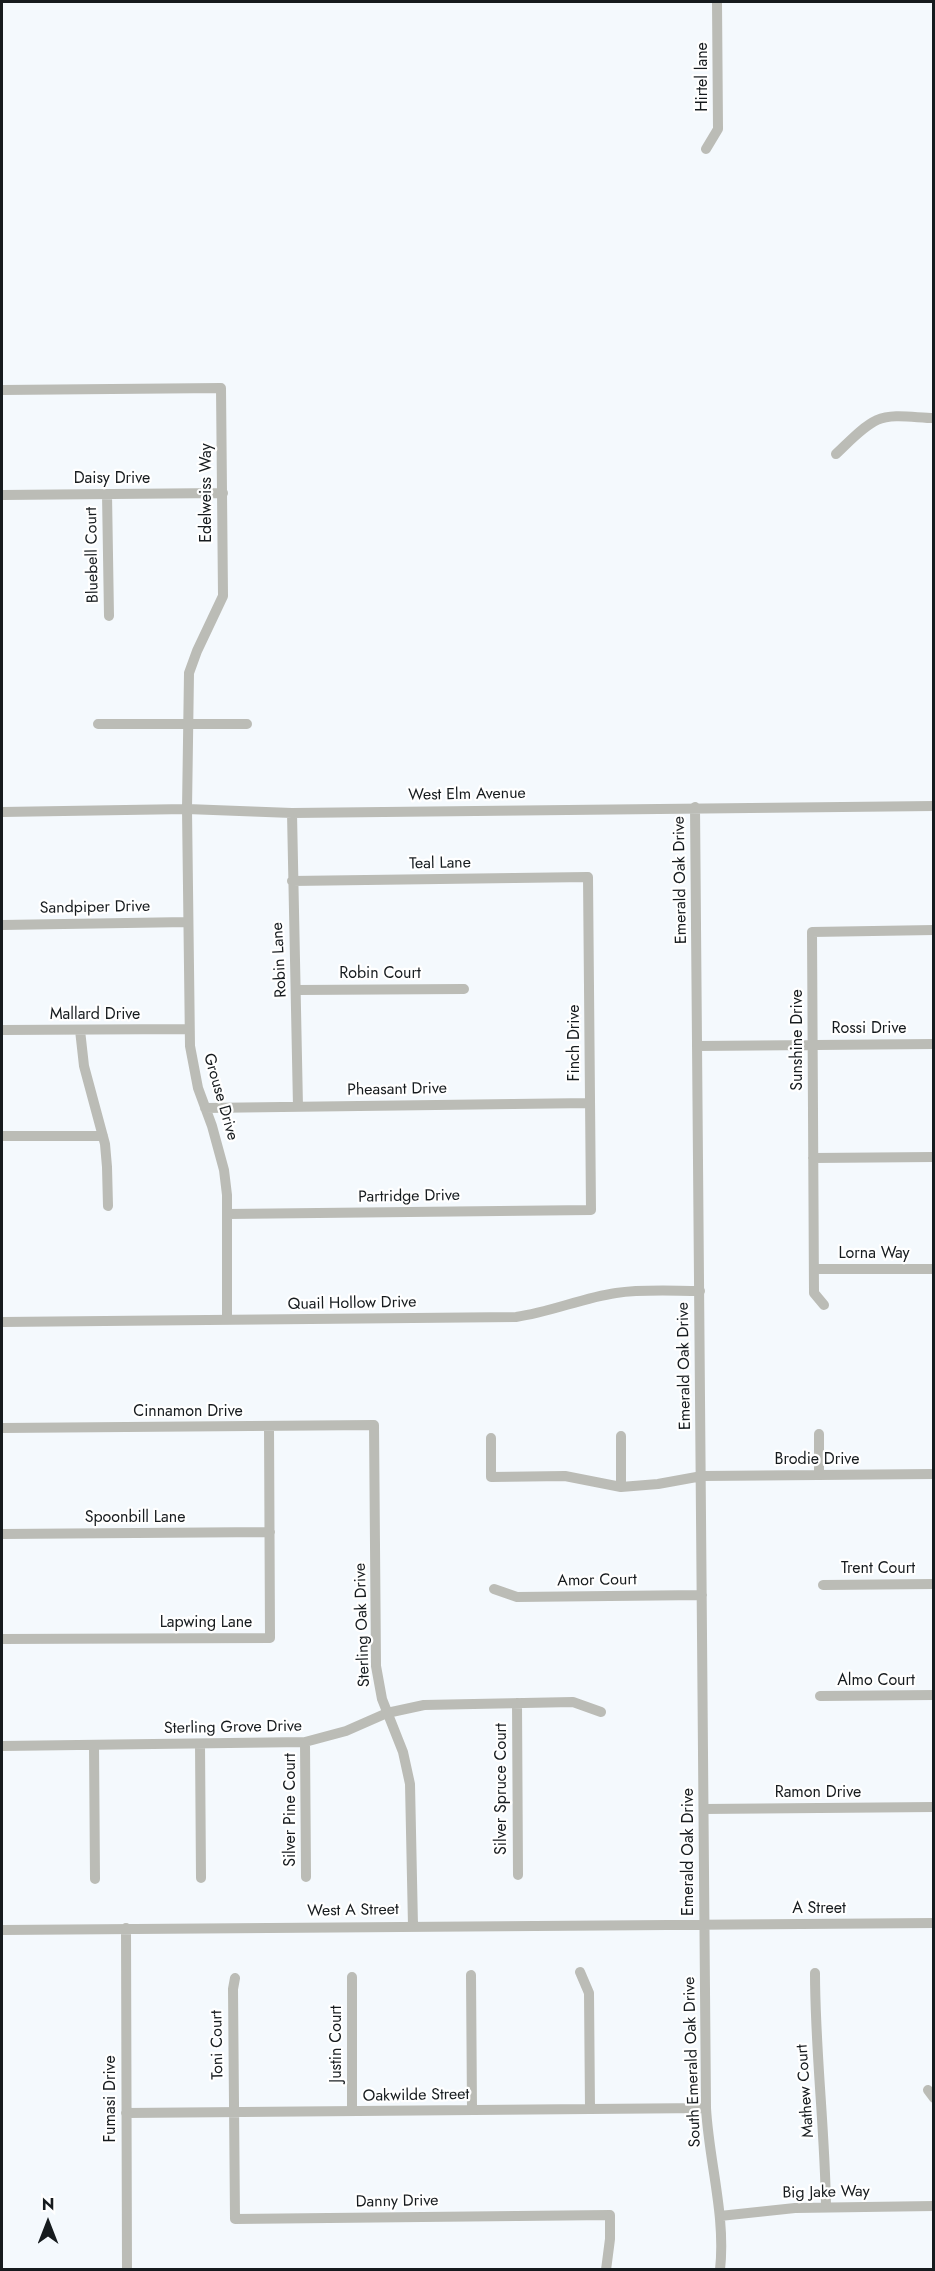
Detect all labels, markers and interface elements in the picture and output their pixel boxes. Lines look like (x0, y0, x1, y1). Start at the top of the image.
street label: Hirtel lane (693, 42, 713, 112)
street label: Edelweiss Way (197, 443, 217, 543)
street label: Daisy Drive (74, 469, 150, 489)
street label: Bluebell Court (83, 507, 103, 603)
street label: West Elm Avenue (408, 784, 526, 806)
street label: Emerald Oak Drive (670, 816, 692, 944)
street label: Teal Lane (409, 854, 471, 874)
street label: Sandpiper Drive (40, 897, 150, 919)
street label: Robin Lane (268, 922, 292, 998)
street label: Robin Court (339, 964, 421, 984)
street label: Sunshine Drive (788, 989, 808, 1091)
street label: Mallard Drive (50, 1005, 140, 1025)
street label: Finch Drive (565, 1005, 585, 1081)
street label: Rossi Drive (831, 1019, 907, 1039)
street label: Grouse Drive (198, 1051, 242, 1143)
street label: Pheasant Drive (347, 1080, 447, 1100)
street label: Partridge Drive (358, 1187, 460, 1207)
street label: Lorna Way (838, 1244, 910, 1264)
street label: Quail Hollow Drive (288, 1293, 416, 1315)
street label: Emerald Oak Drive (674, 1302, 696, 1430)
street label: Cinnamon Drive (133, 1402, 243, 1422)
street label: Brodie Drive (775, 1450, 859, 1470)
street label: Spoonbill Lane (85, 1508, 185, 1528)
street label: Trent Court (841, 1559, 915, 1579)
street label: Sterling Oak Drive (351, 1563, 375, 1687)
street label: Amor Court (557, 1571, 637, 1591)
street label: Lapwing Lane (160, 1613, 252, 1633)
street label: Almo Court (837, 1671, 915, 1691)
street label: Sterling Grove Drive (164, 1717, 302, 1739)
street label: Silver Spruce Court (492, 1723, 512, 1855)
street label: Silver Pine Court (281, 1753, 301, 1867)
street label: Ramon Drive (775, 1783, 861, 1803)
street label: Emerald Oak Drive (679, 1788, 699, 1916)
street label: A Street (792, 1899, 846, 1919)
street label: West A Street (307, 1901, 399, 1921)
street label: South Emerald Oak Drive (680, 1976, 706, 2148)
street label: Justin Court (327, 2005, 347, 2083)
street label: Toni Court (208, 2010, 228, 2080)
street label: Mathew Court (793, 2043, 819, 2139)
street label: Fumasi Drive (101, 2055, 121, 2143)
street label: Oakwilde Street (363, 2085, 469, 2107)
street label: Big Jake Way (782, 2183, 870, 2203)
street label: Danny Drive (355, 2192, 439, 2212)
north arrow (18, 2193, 78, 2253)
text: N (42, 2193, 54, 2216)

